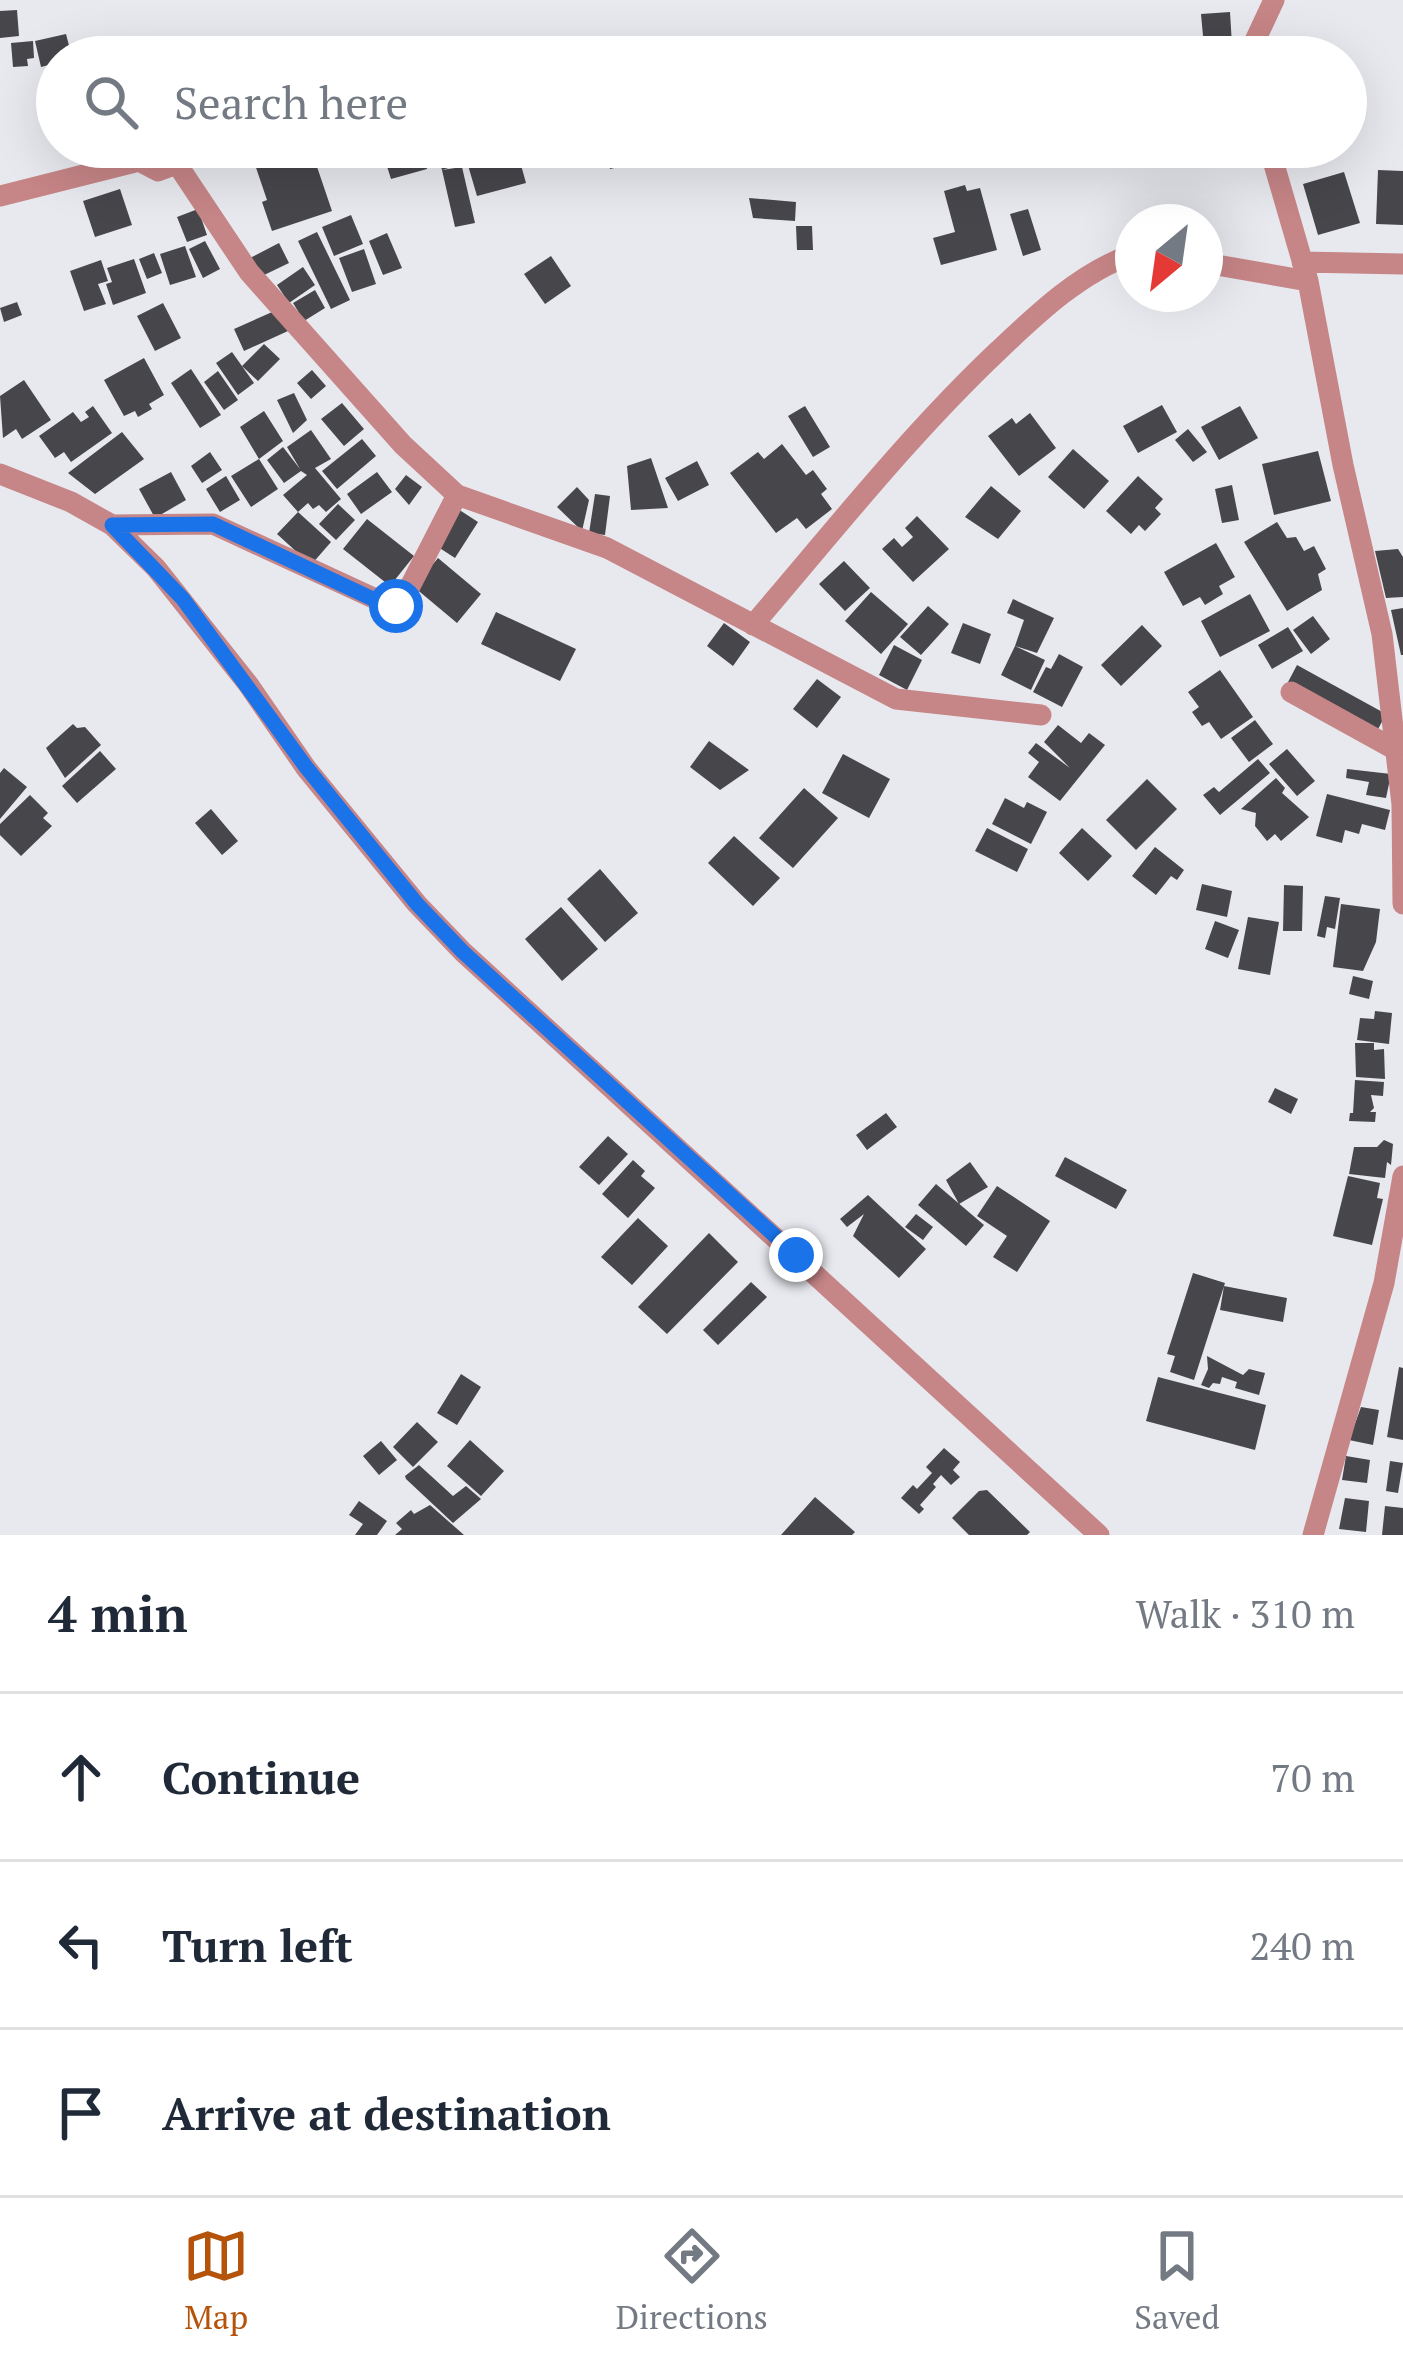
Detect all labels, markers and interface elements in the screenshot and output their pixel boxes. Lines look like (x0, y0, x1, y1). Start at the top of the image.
search box (36, 36, 1367, 168)
icon: search (78, 69, 144, 135)
text: Search here (174, 72, 408, 132)
north arrow (1115, 204, 1223, 312)
route start (369, 579, 423, 633)
route end (769, 1228, 823, 1282)
text: 4 min (48, 1579, 188, 1647)
text: Walk · 310 m (1136, 1587, 1355, 1639)
icon: ahead (48, 1744, 114, 1810)
text: Continue (162, 1747, 360, 1807)
text: 70 m (1270, 1751, 1355, 1803)
icon: left (48, 1912, 114, 1978)
text: Turn left (162, 1915, 353, 1975)
text: 240 m (1250, 1919, 1355, 1971)
icon: arrive (48, 2080, 114, 2146)
text: Arrive at destination (162, 2083, 611, 2143)
tab: Map (183, 2223, 249, 2338)
tab: Directions (616, 2223, 768, 2338)
tab: Saved (1134, 2223, 1220, 2338)

